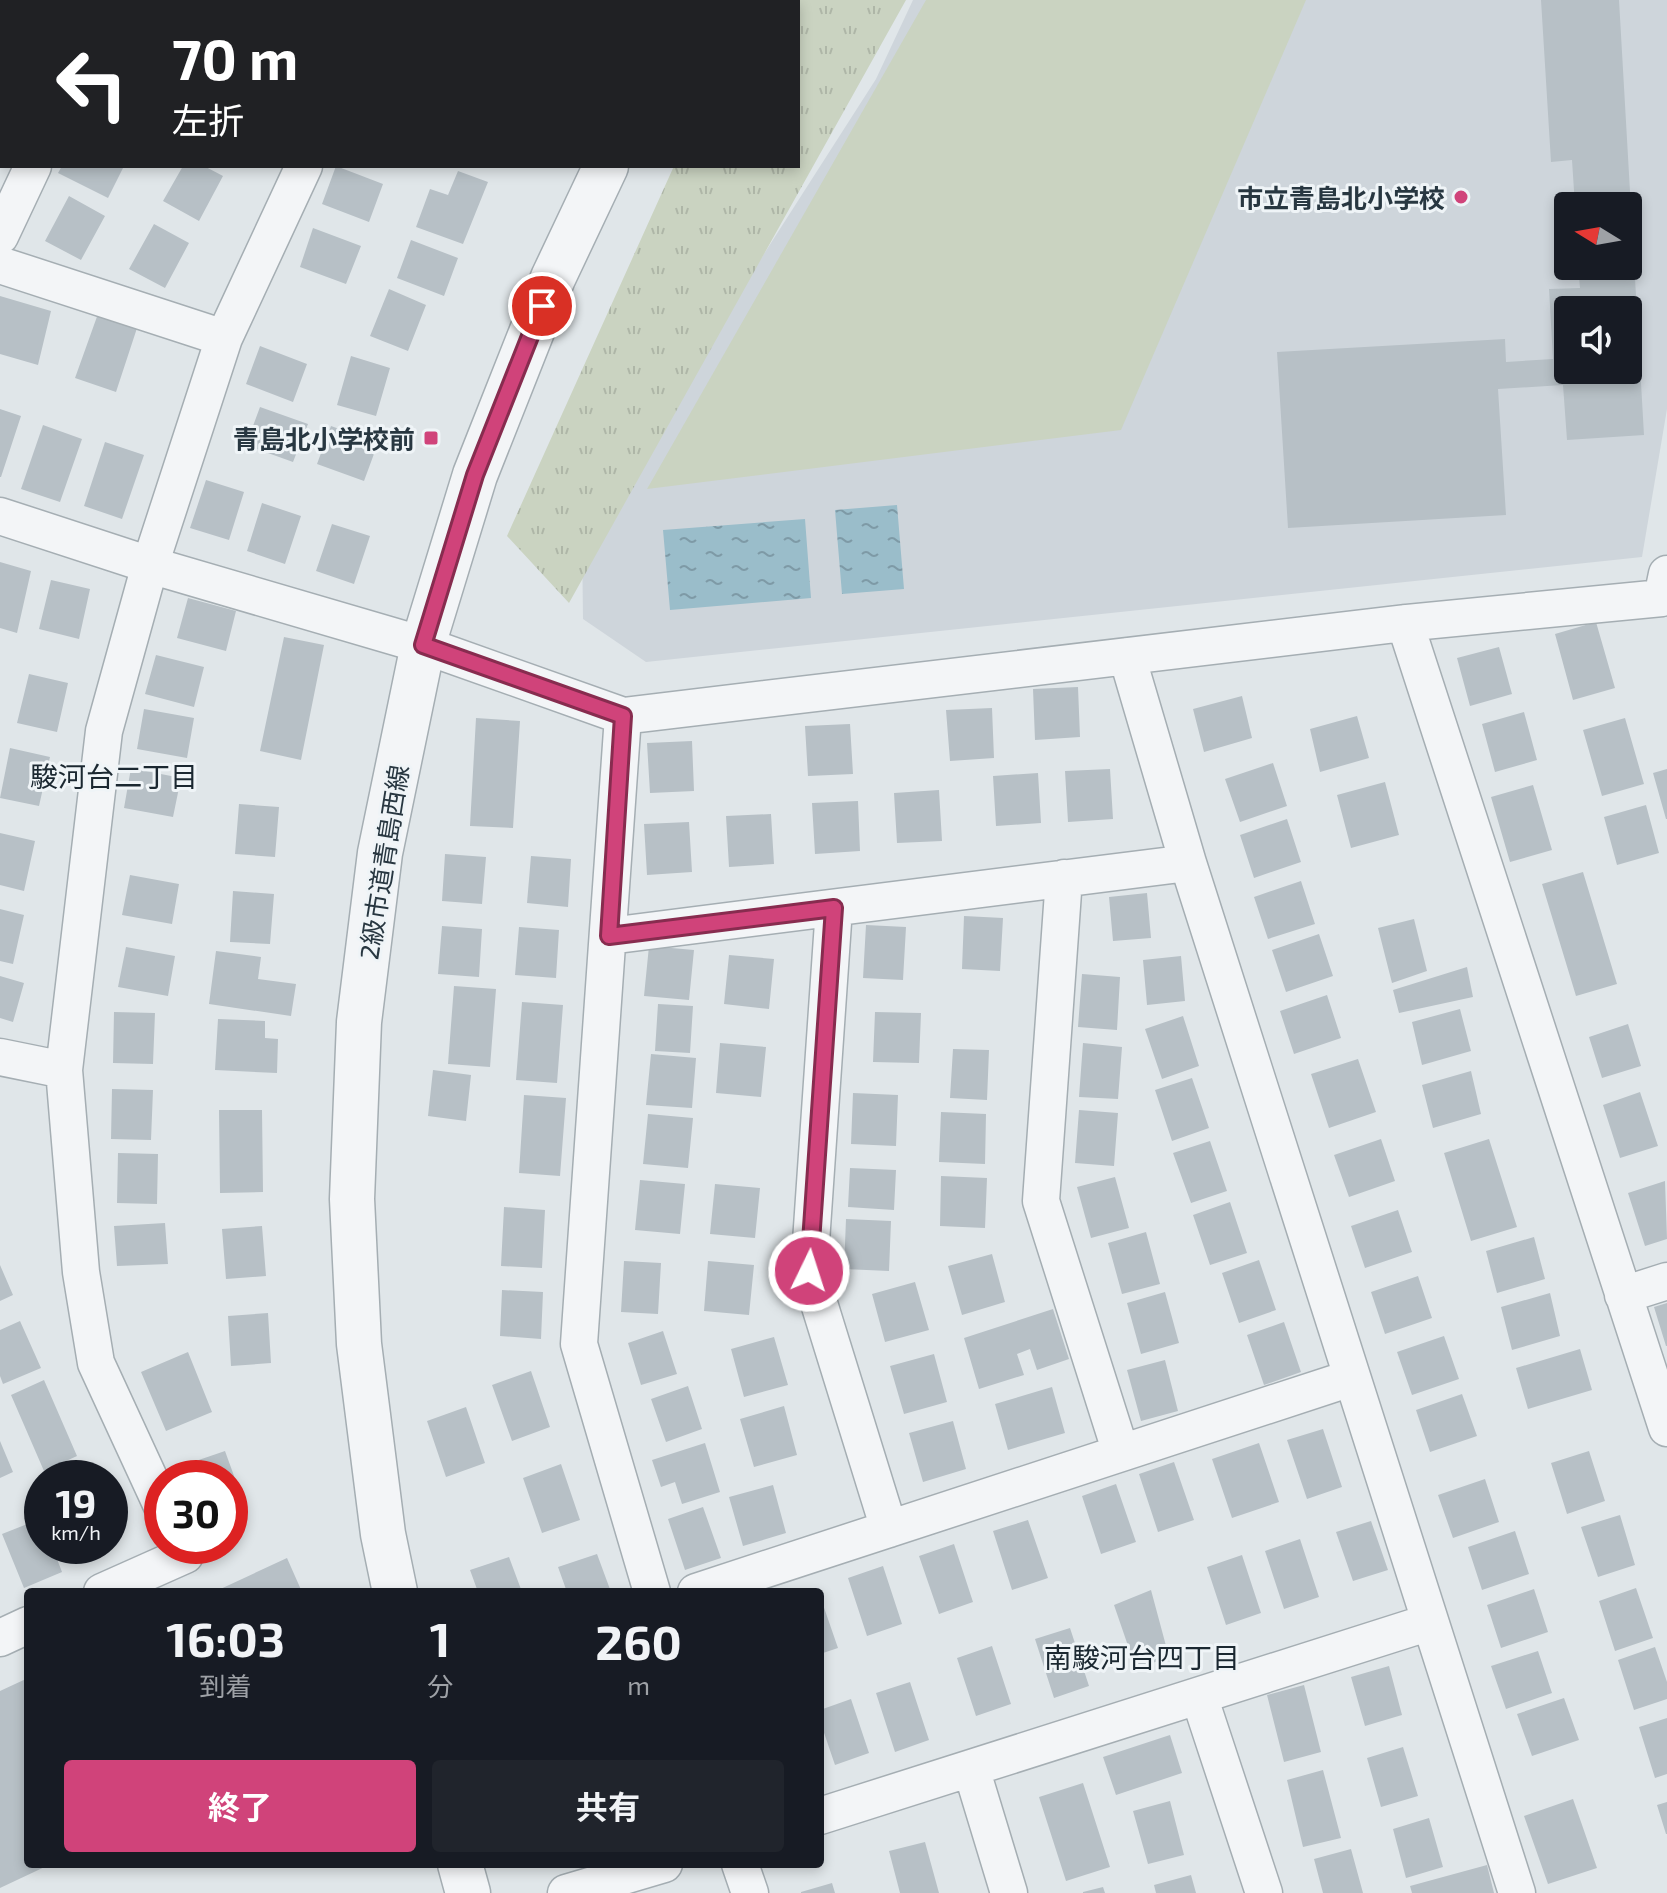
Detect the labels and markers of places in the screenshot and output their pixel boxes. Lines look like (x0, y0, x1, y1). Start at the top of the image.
place label: 市立青島北小学校 (1237, 182, 1445, 213)
marker: 市立青島北小学校 (1452, 188, 1470, 206)
pin (508, 272, 576, 340)
place label: 青島北小学校前 (233, 423, 415, 454)
marker: 青島北小学校前 (422, 429, 440, 447)

